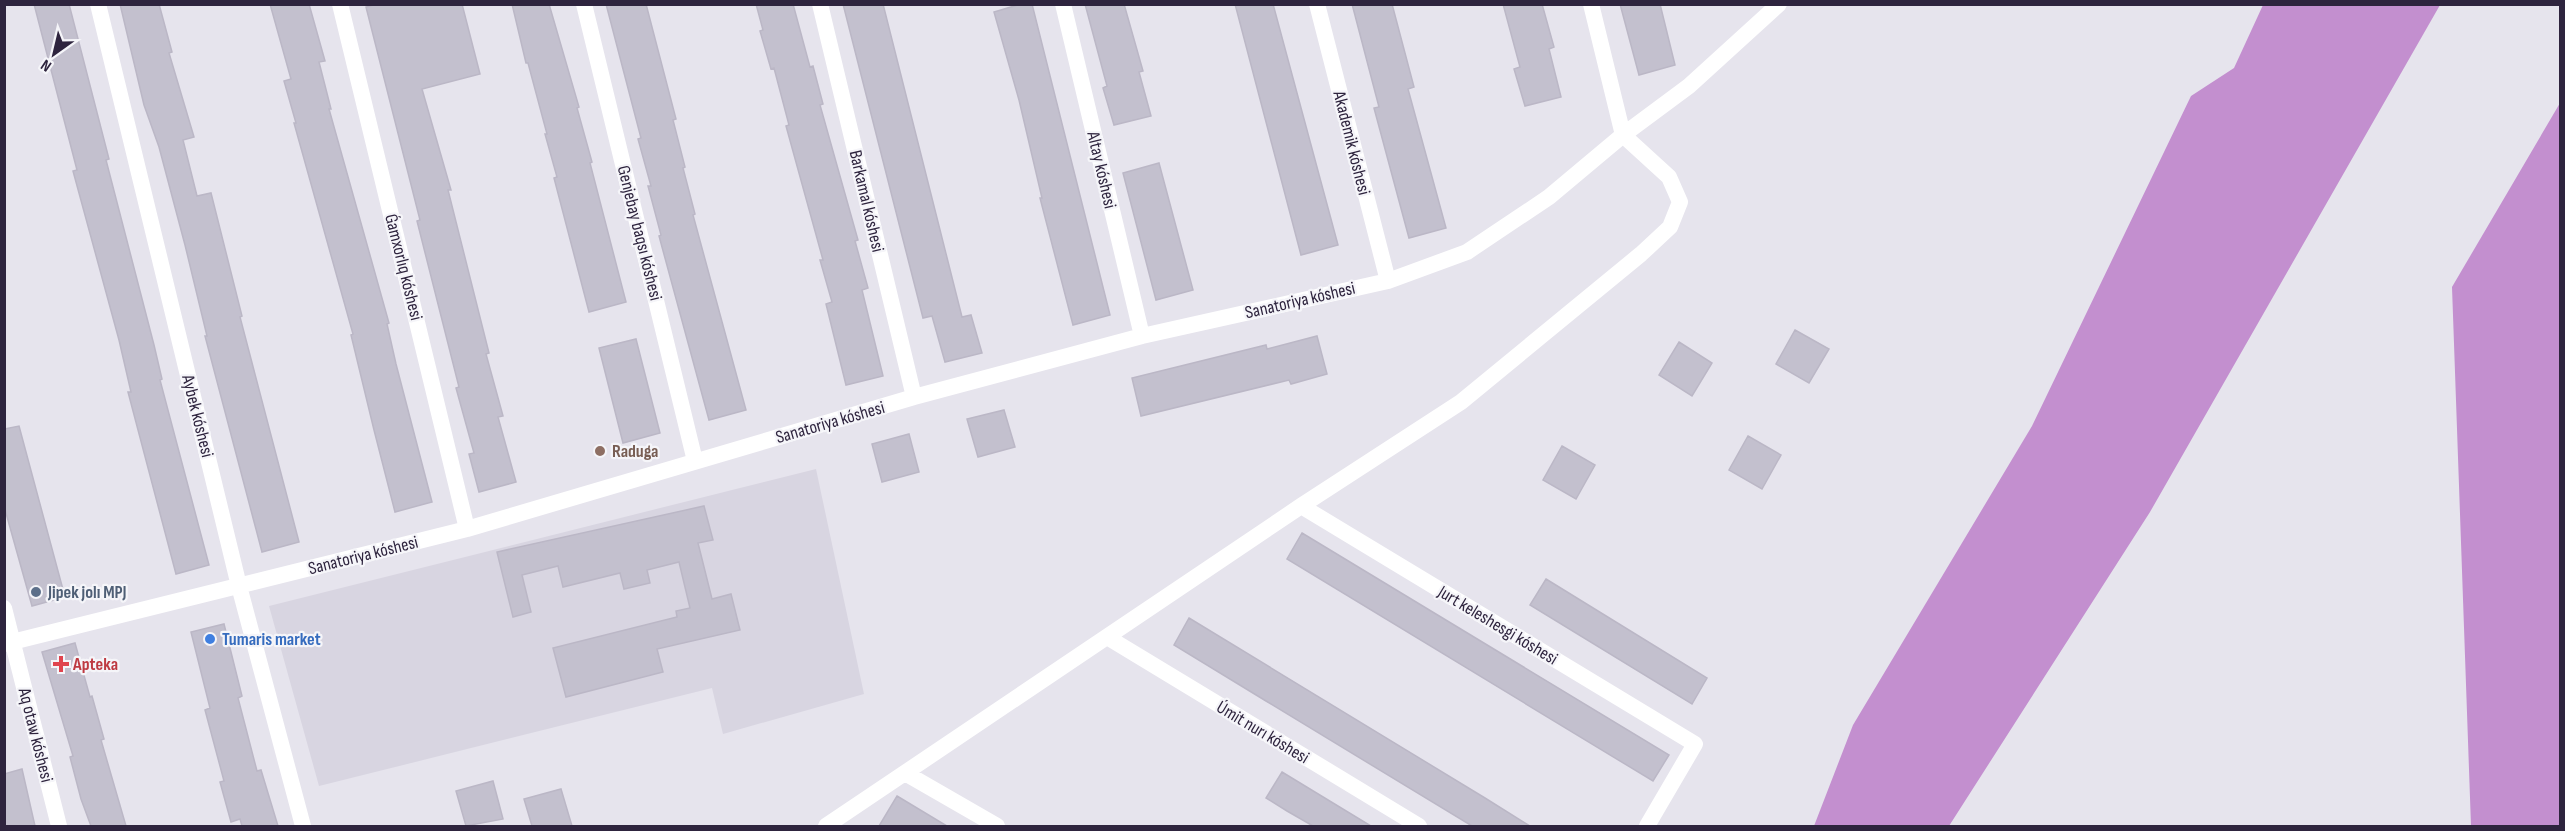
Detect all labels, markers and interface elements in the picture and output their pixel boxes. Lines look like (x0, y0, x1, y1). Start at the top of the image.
north arrow (24, 24, 84, 84)
text: N (38, 55, 55, 75)
street label: Akademik kóshesi (1328, 88, 1375, 197)
street label: Altay kóshesi (1082, 128, 1121, 211)
street label: Barkamal kóshesi (845, 148, 888, 254)
street label: Genjebay baqsı kóshesi (613, 163, 666, 303)
street label: Ǵamxorlıq kóshesi (380, 212, 427, 322)
street label: Sanatoriya kóshesi (1243, 278, 1357, 323)
street label: Aybek kóshesi (177, 372, 218, 459)
street label: Sanatoriya kóshesi (773, 397, 887, 448)
place label: Raduga (612, 441, 658, 462)
marker: Raduga (593, 444, 607, 458)
street label: Sanatoriya kóshesi (306, 532, 420, 579)
street label: Jurt keleshesgi kóshesi (1433, 581, 1561, 669)
place label: Jipek jolı MPJ (47, 582, 127, 603)
marker: Jipek jolı MPJ (29, 585, 43, 599)
place label: Tumaris market (222, 629, 321, 650)
marker: Tumaris market (203, 632, 217, 646)
place label: Apteka (72, 654, 118, 675)
marker: Apteka (54, 657, 68, 671)
street label: Aq otaw kóshesi (13, 685, 57, 784)
street label: Úmit nurı kóshesi (1213, 697, 1313, 768)

